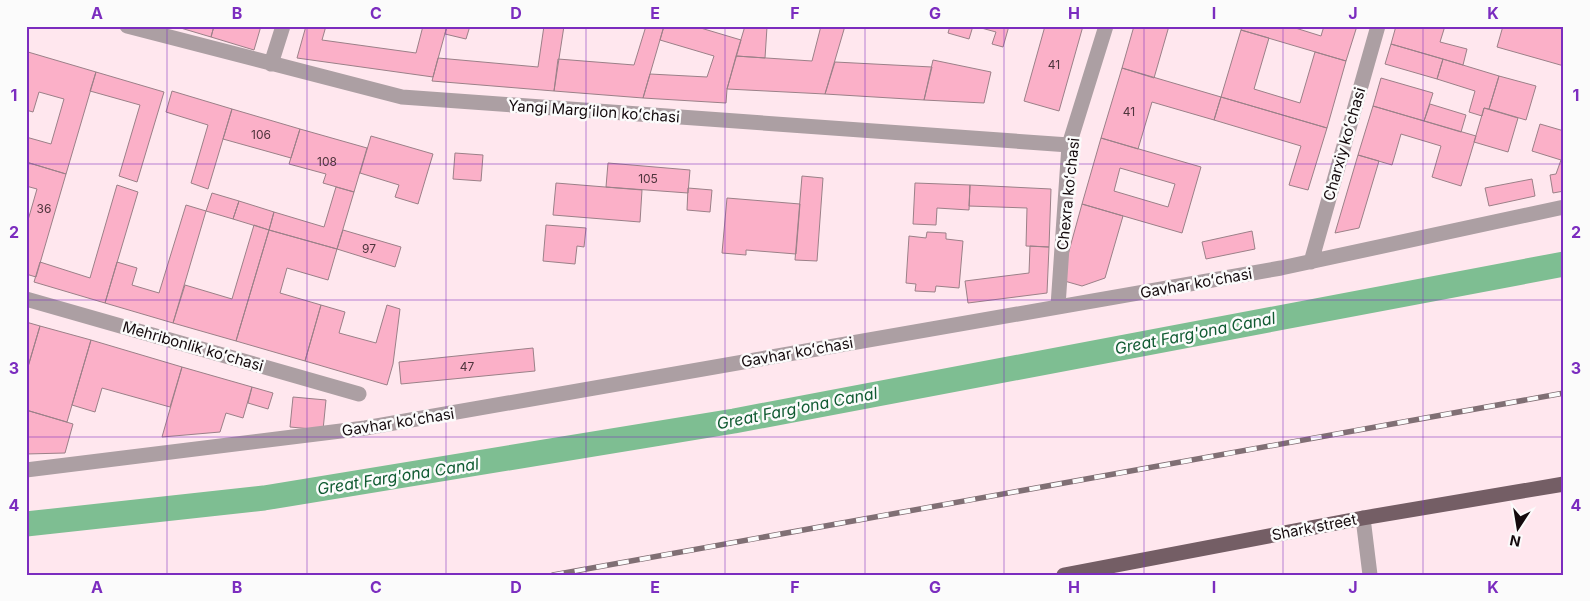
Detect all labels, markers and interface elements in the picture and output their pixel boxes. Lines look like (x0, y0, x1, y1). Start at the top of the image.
text: A (91, 3, 103, 23)
text: B (232, 3, 242, 23)
text: C (370, 3, 382, 23)
text: D (510, 3, 522, 23)
text: E (650, 3, 660, 23)
text: F (790, 3, 800, 23)
text: G (929, 3, 941, 23)
text: H (1068, 3, 1080, 23)
text: I (1212, 3, 1216, 23)
text: J (1348, 3, 1358, 23)
text: K (1487, 3, 1499, 23)
house number: 41 (1048, 57, 1060, 72)
text: 1 (11, 85, 17, 105)
street label: Charxiy koʻchasi (1319, 85, 1369, 203)
text: 1 (1573, 85, 1579, 105)
street label: Yangi Margʻilon koʻchasi (508, 96, 680, 126)
house number: 41 (1123, 104, 1135, 119)
house number: 106 (251, 127, 271, 142)
street label: Chexra koʻchasi (1053, 137, 1083, 251)
house number: 108 (317, 154, 337, 169)
house number: 105 (638, 171, 658, 186)
house number: 36 (37, 201, 51, 216)
text: 2 (9, 222, 19, 242)
text: 2 (1571, 222, 1581, 242)
house number: 97 (362, 241, 376, 256)
street label: Gavhar koʻchasi (1139, 264, 1253, 302)
water label: Great Farg'ona Canal (1113, 308, 1277, 358)
street label: Mehribonlik koʻchasi (120, 317, 266, 375)
street label: Gavhar koʻchasi (740, 333, 854, 371)
text: 3 (9, 358, 19, 378)
text: 3 (1571, 358, 1581, 378)
house number: 47 (460, 359, 474, 374)
water label: Great Farg'ona Canal (715, 383, 879, 433)
street label: Gavhar koʻchasi (341, 404, 455, 440)
water label: Great Farg'ona Canal (316, 453, 480, 499)
text: 4 (9, 495, 20, 515)
text: 4 (1571, 495, 1582, 515)
north arrow (1492, 504, 1542, 554)
street label: Shark street (1270, 509, 1358, 545)
text: N (1508, 532, 1522, 551)
text: A (91, 577, 103, 597)
text: B (232, 577, 242, 597)
text: C (370, 577, 382, 597)
text: D (510, 577, 522, 597)
text: E (650, 577, 660, 597)
text: F (790, 577, 800, 597)
text: G (929, 577, 941, 597)
text: H (1068, 577, 1080, 597)
text: I (1212, 577, 1216, 597)
text: J (1348, 577, 1358, 597)
text: K (1487, 577, 1499, 597)

